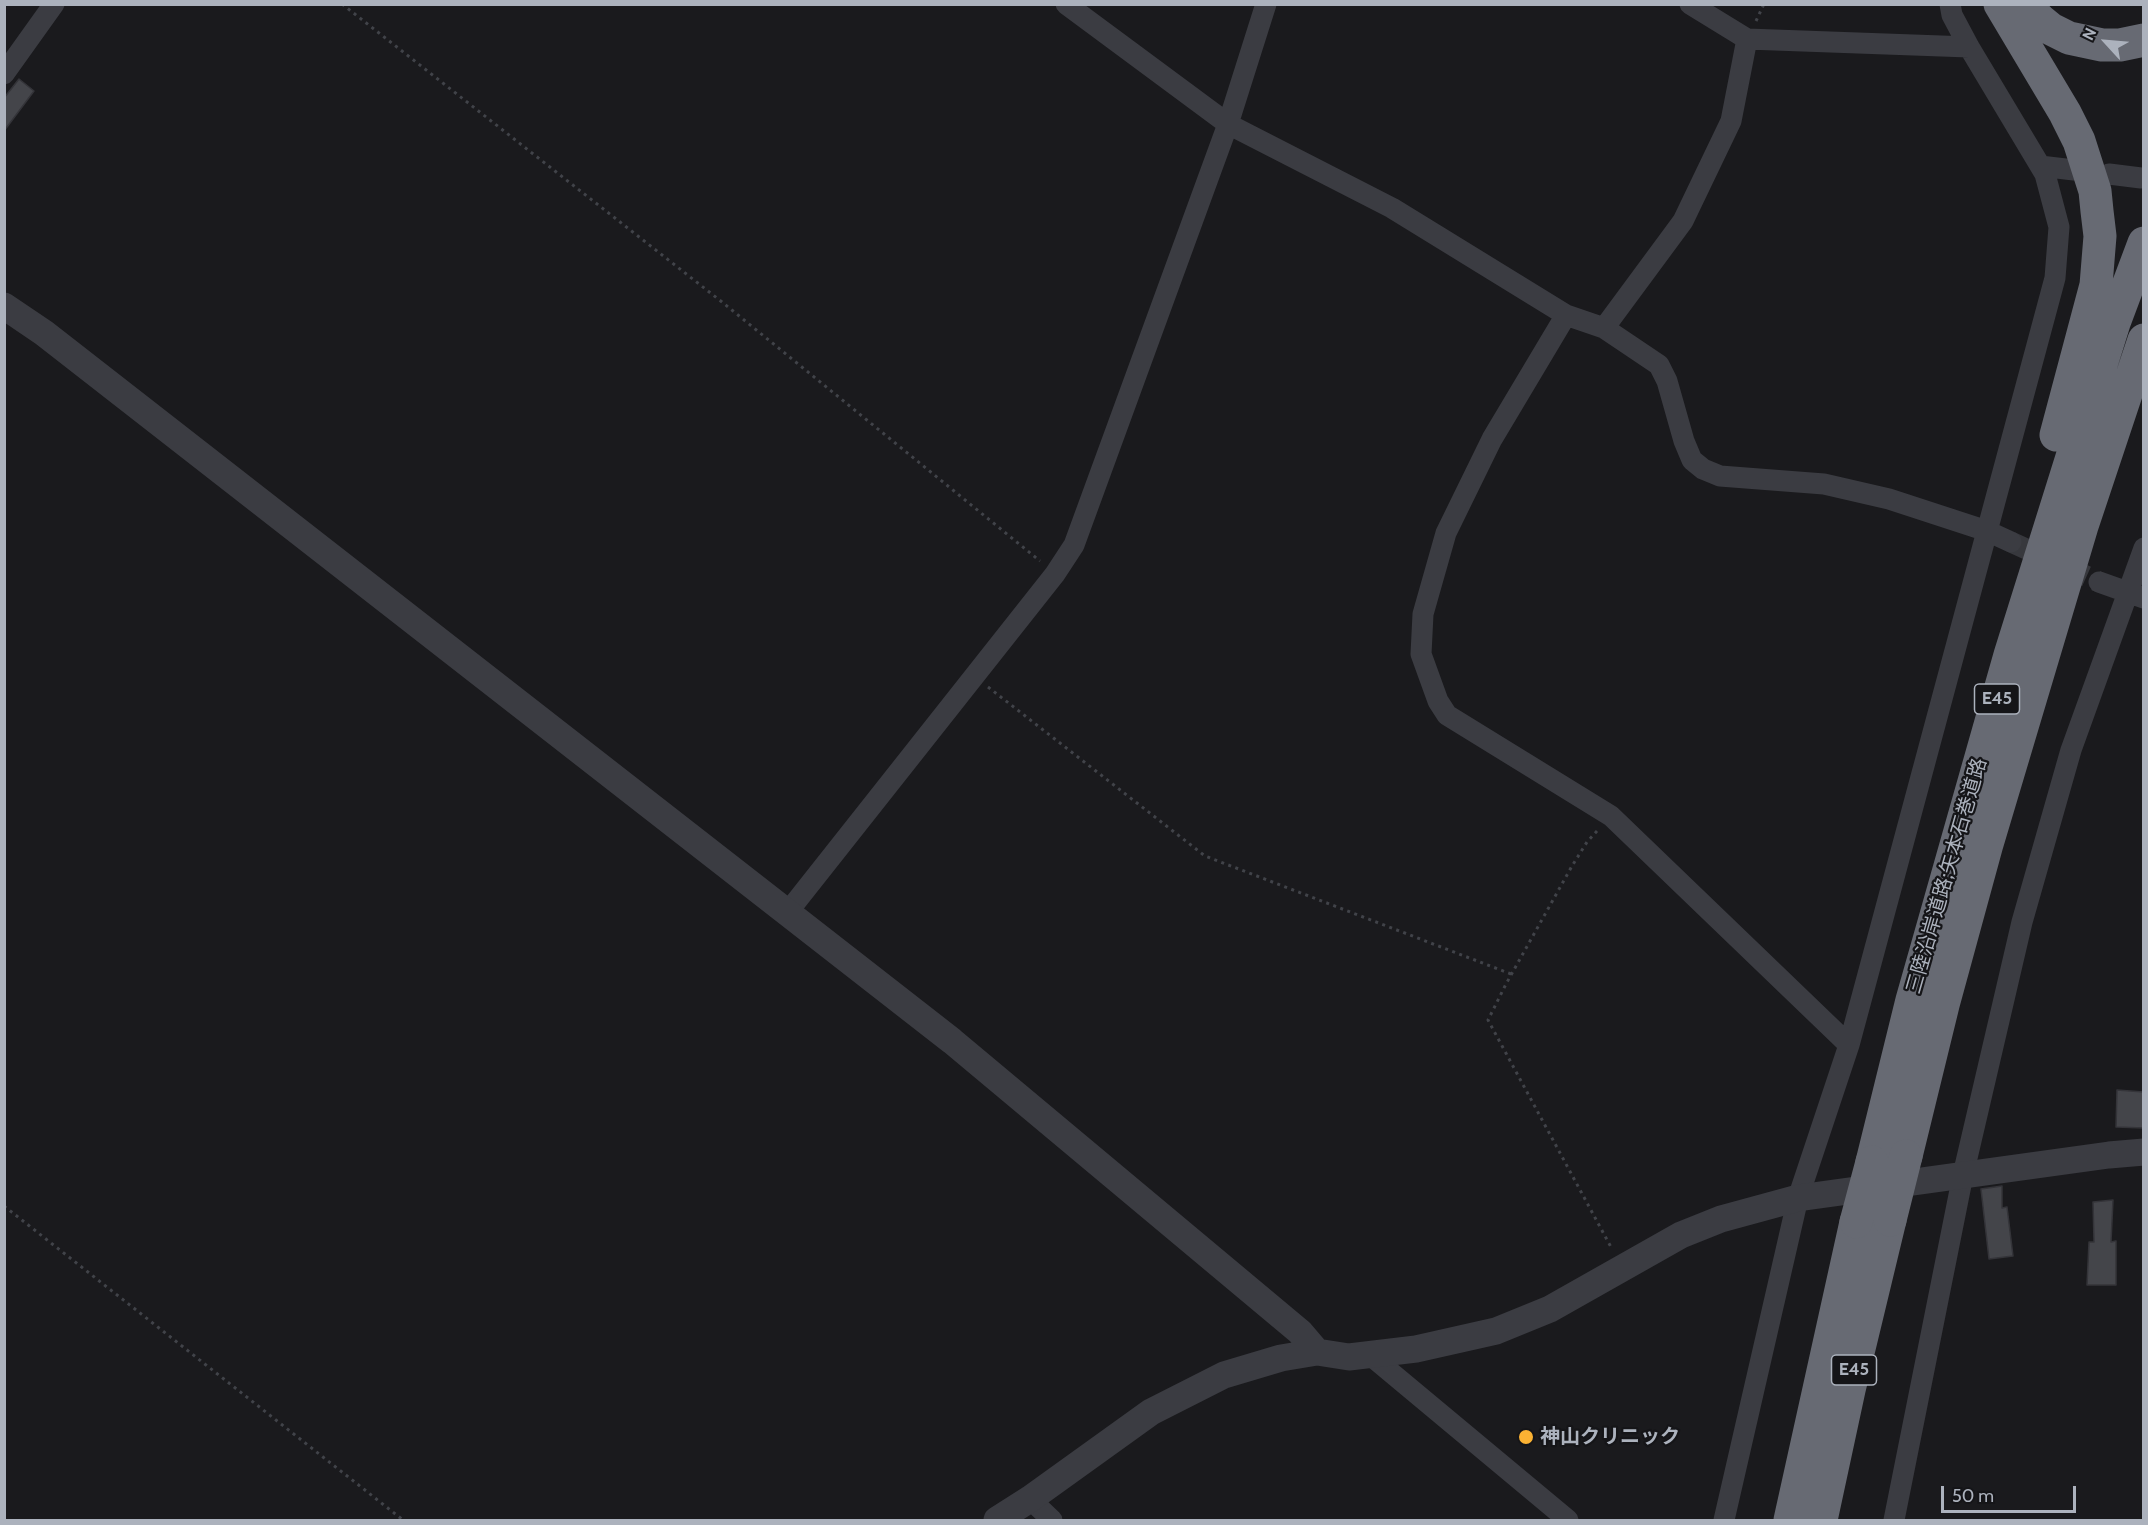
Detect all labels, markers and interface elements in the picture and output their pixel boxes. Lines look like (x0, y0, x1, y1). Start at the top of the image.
north arrow (2076, 12, 2136, 72)
text: N (2078, 25, 2100, 43)
road number: E45 (1974, 684, 2020, 714)
street label: 三陸沿岸道路;矢本石巻道路 (1902, 755, 1992, 997)
road number: E45 (1832, 1355, 1876, 1385)
place label: 神山クリニック (1540, 1425, 1680, 1449)
marker: 神山クリニック (1517, 1428, 1535, 1446)
scale bar (1944, 1474, 2079, 1512)
text: 50 m (1952, 1485, 1994, 1507)

